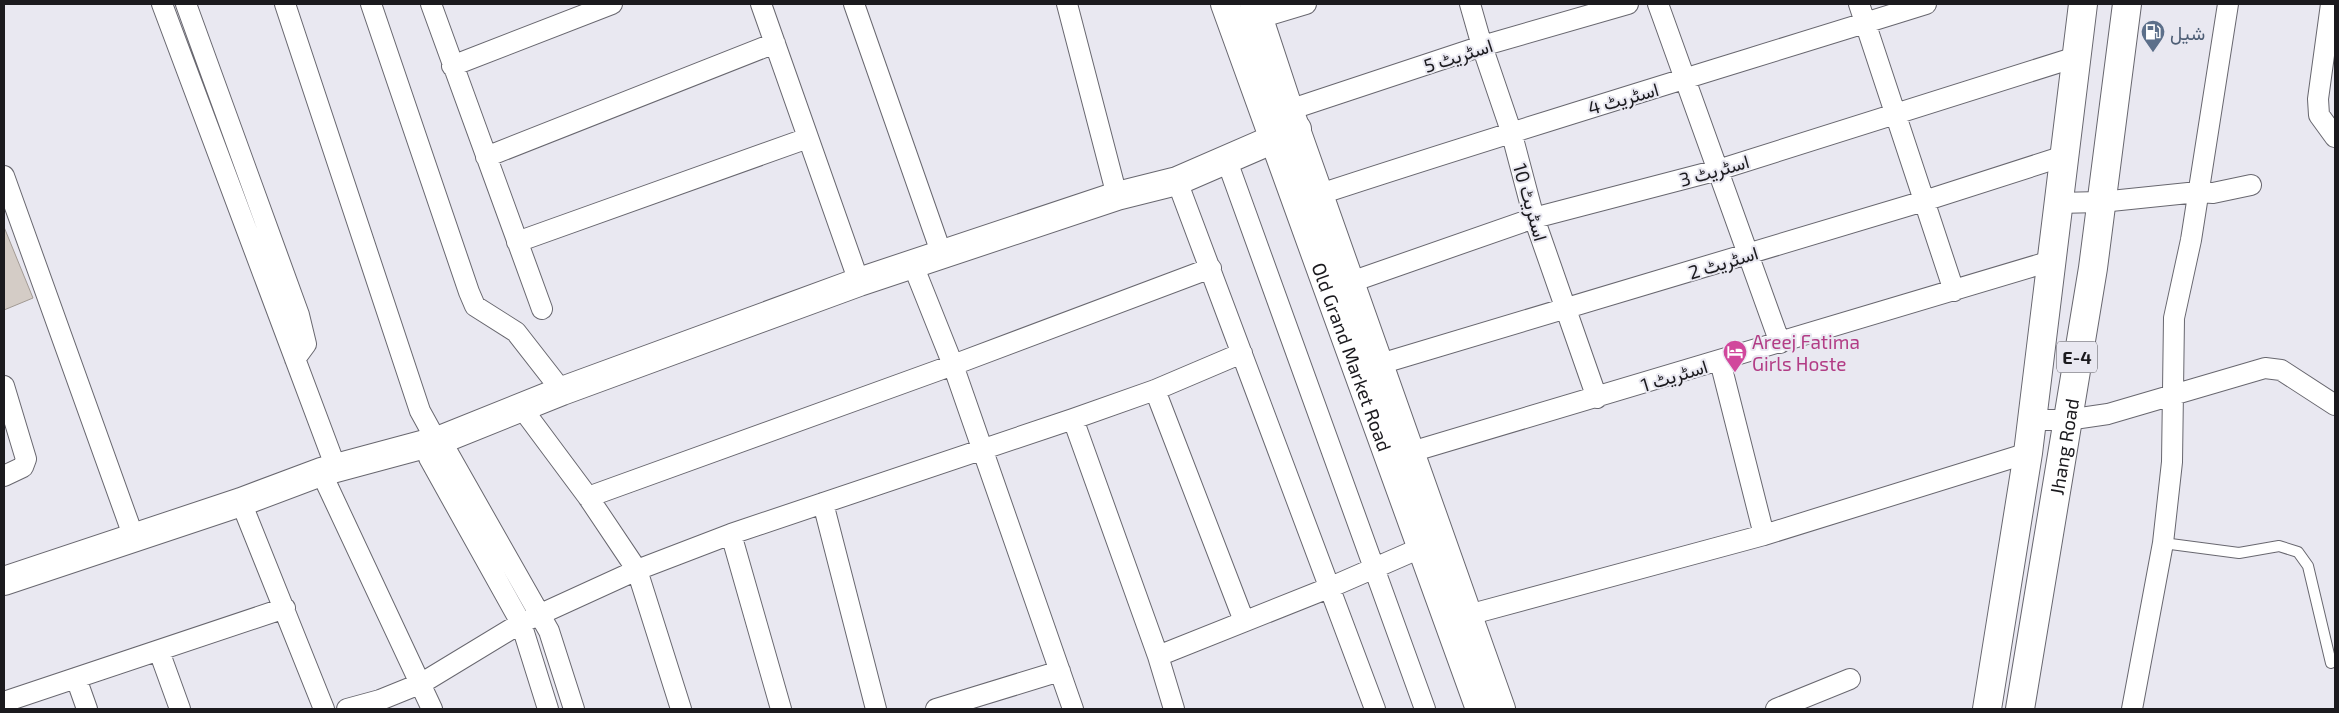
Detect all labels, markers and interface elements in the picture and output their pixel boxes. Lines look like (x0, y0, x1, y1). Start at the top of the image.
fuel station icon: شیل (2140, 19, 2166, 53)
place label: شیل (2170, 21, 2205, 45)
street label: اسٹریٹ 5 (1421, 33, 1496, 78)
street label: اسٹریٹ 4 (1585, 77, 1661, 120)
street label: اسٹریٹ 3 (1676, 149, 1752, 192)
street label: اسٹریٹ 10 (1508, 160, 1553, 244)
street label: اسٹریٹ 2 (1685, 241, 1761, 284)
street label: Old Grand Market Road (1308, 259, 1397, 454)
place label: Areej Fatima Girls Hoste (1752, 330, 1860, 375)
hotel icon: Areej Fatima Girls Hoste (1722, 339, 1748, 373)
road number: E-4 (2057, 342, 2097, 372)
street label: اسٹریٹ 1 (1638, 354, 1710, 397)
street label: Jhang Road (2044, 397, 2083, 497)

